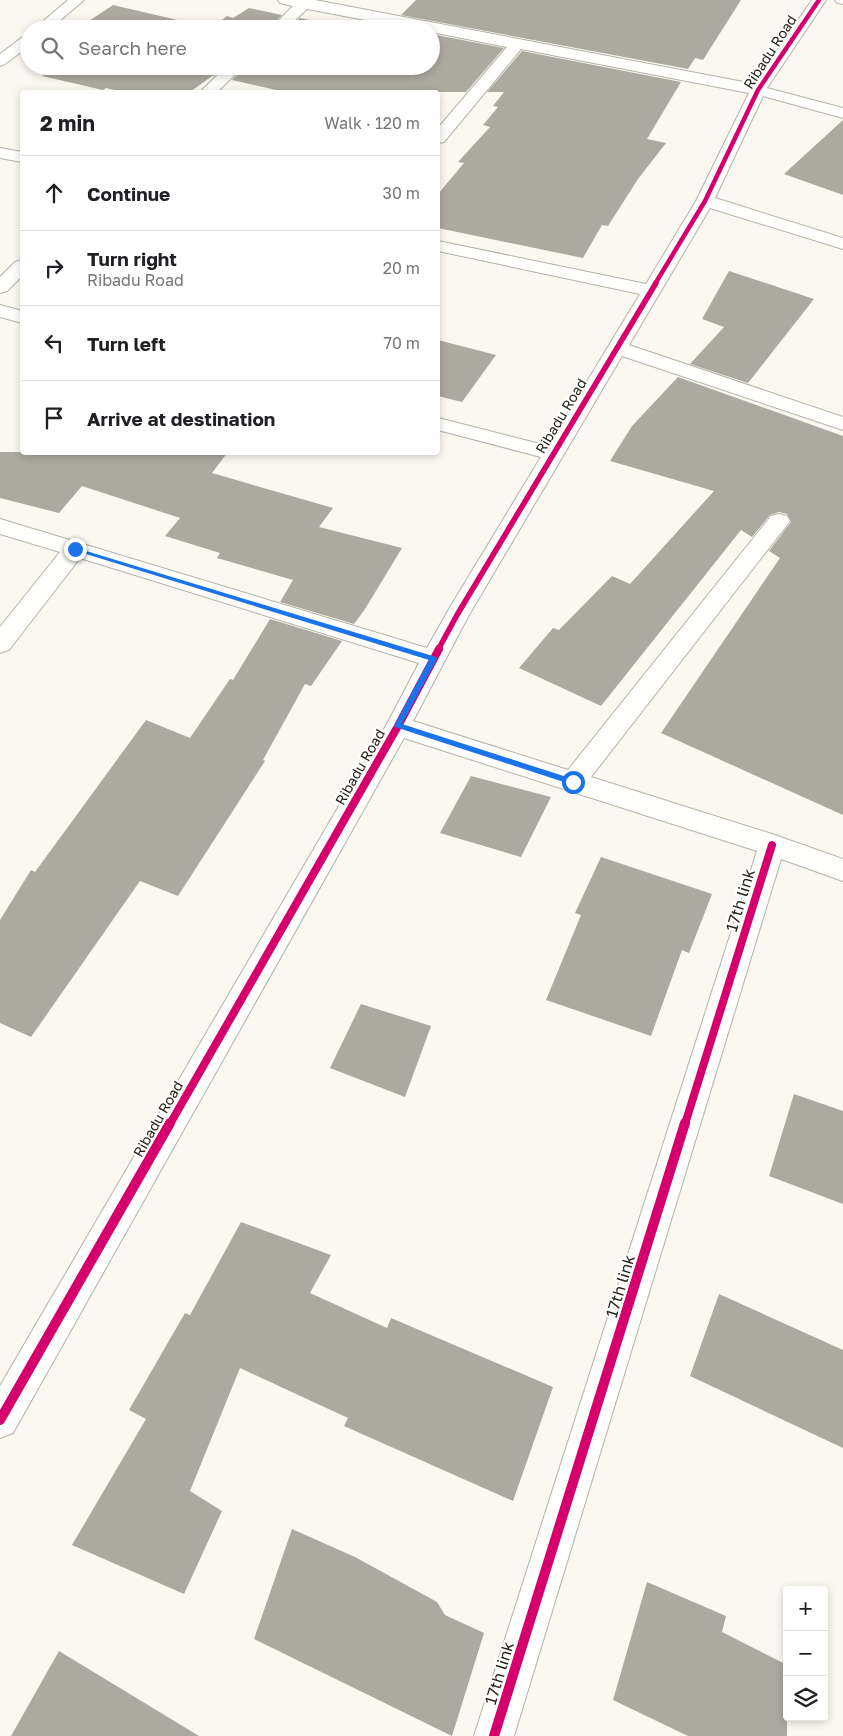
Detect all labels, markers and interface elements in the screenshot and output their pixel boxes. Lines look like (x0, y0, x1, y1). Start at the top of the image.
street label: Ribadu Road (739, 12, 800, 92)
search box (20, 20, 440, 75)
icon: search (38, 34, 66, 62)
text: Search here (78, 36, 187, 59)
text: 2 min (40, 110, 95, 136)
text: Walk · 120 m (324, 113, 420, 133)
icon: ahead (40, 179, 68, 207)
text: Continue (87, 182, 170, 205)
text: 30 m (383, 183, 420, 203)
text: Turn right (87, 247, 177, 270)
icon: right (40, 254, 68, 282)
text: 20 m (383, 258, 420, 278)
text: Ribadu Road (87, 270, 184, 290)
icon: left (40, 329, 68, 357)
text: Turn left (87, 332, 166, 355)
text: 70 m (383, 333, 420, 353)
street label: Ribadu Road (531, 375, 590, 456)
icon: arrive (40, 404, 68, 432)
text: Arrive at destination (87, 407, 275, 430)
route end (64, 538, 87, 561)
street label: Ribadu Road (331, 726, 388, 808)
route start (562, 771, 585, 794)
street label: 17th link (721, 866, 759, 934)
street label: Ribadu Road (129, 1078, 186, 1160)
street label: 17th link (601, 1252, 639, 1320)
map controls (783, 1586, 828, 1721)
button: + (783, 1586, 828, 1631)
button: − (783, 1631, 828, 1676)
street label: 17th link (480, 1639, 518, 1707)
button: layers (783, 1676, 828, 1721)

